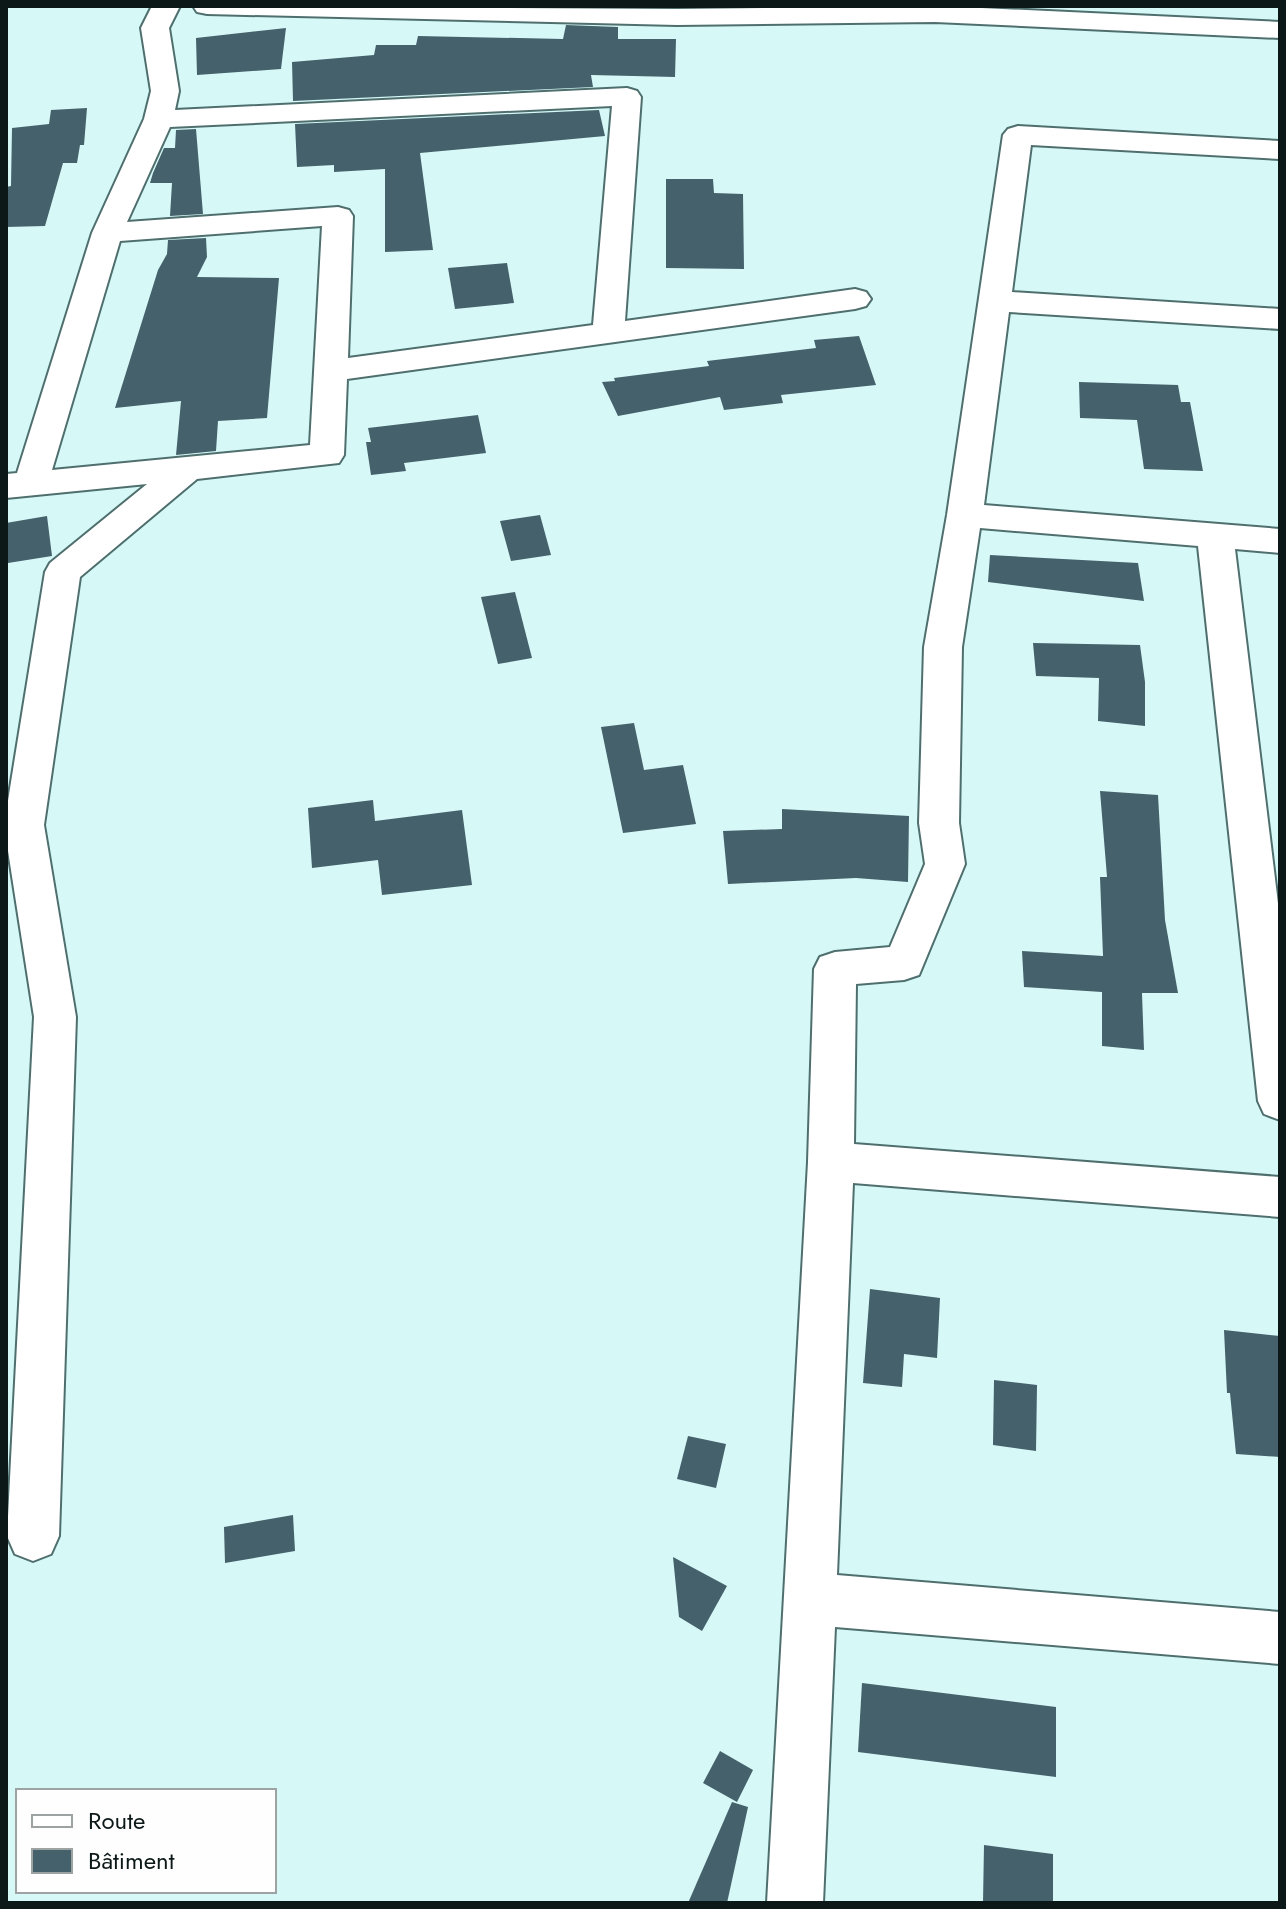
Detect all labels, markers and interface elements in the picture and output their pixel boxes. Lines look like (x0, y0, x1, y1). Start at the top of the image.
legend (16, 1789, 276, 1893)
text: Route (88, 1803, 145, 1838)
text: Bâtiment (88, 1843, 175, 1878)

